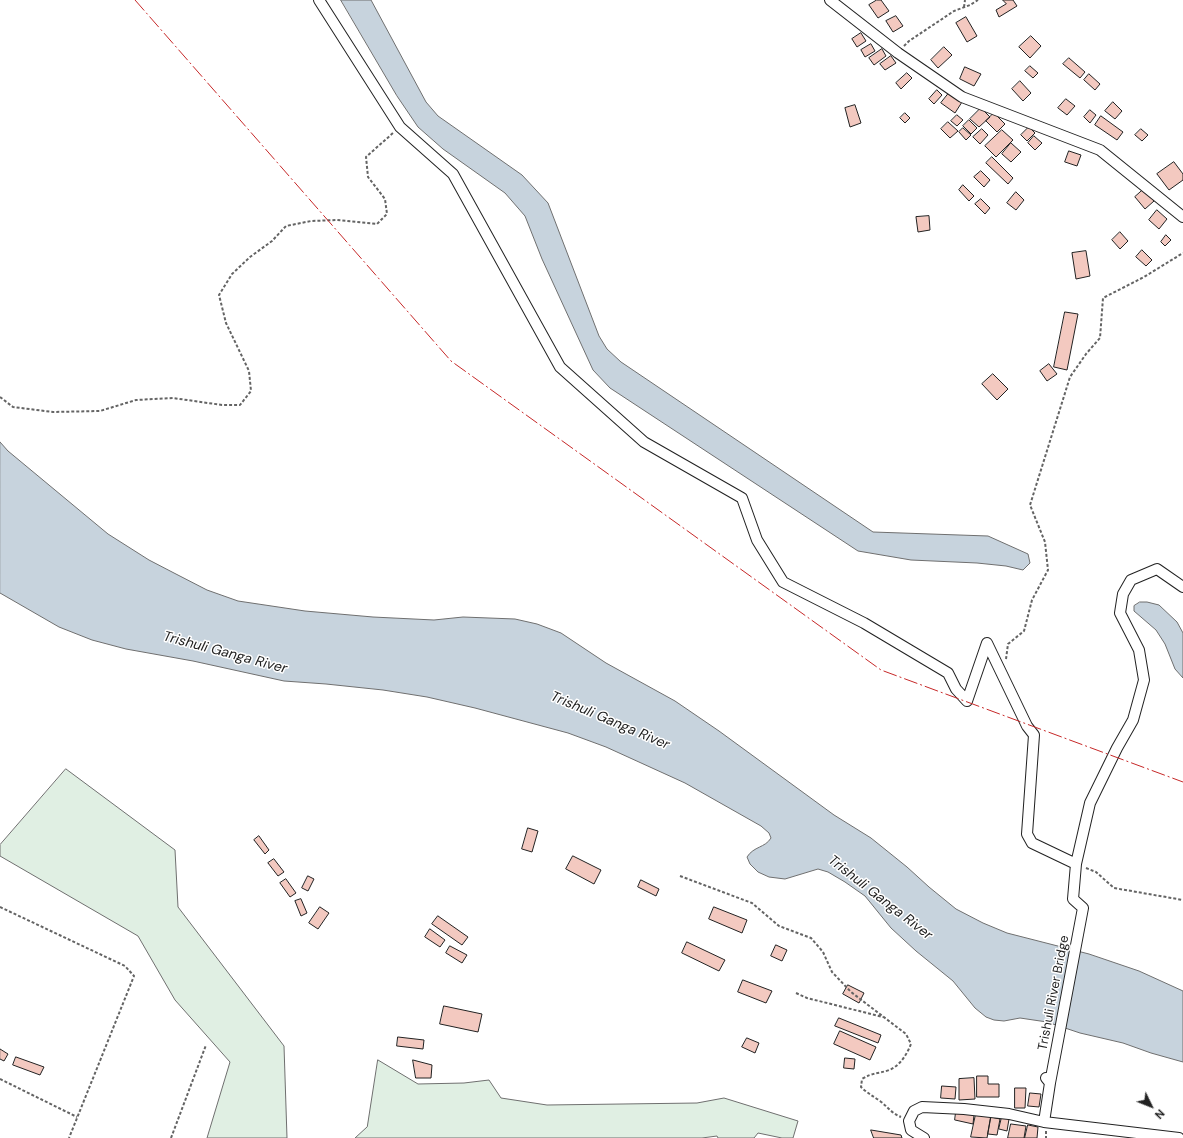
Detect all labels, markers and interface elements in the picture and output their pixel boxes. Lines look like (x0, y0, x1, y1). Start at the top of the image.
water label: Trishuli Ganga River (161, 628, 289, 678)
water label: Trishuli Ganga River (548, 688, 672, 754)
water label: Trishuli Ganga River (825, 852, 935, 944)
street label: Trishuli River Bridge (1035, 934, 1073, 1052)
north arrow (1131, 1086, 1171, 1126)
text: N (1152, 1106, 1168, 1122)

